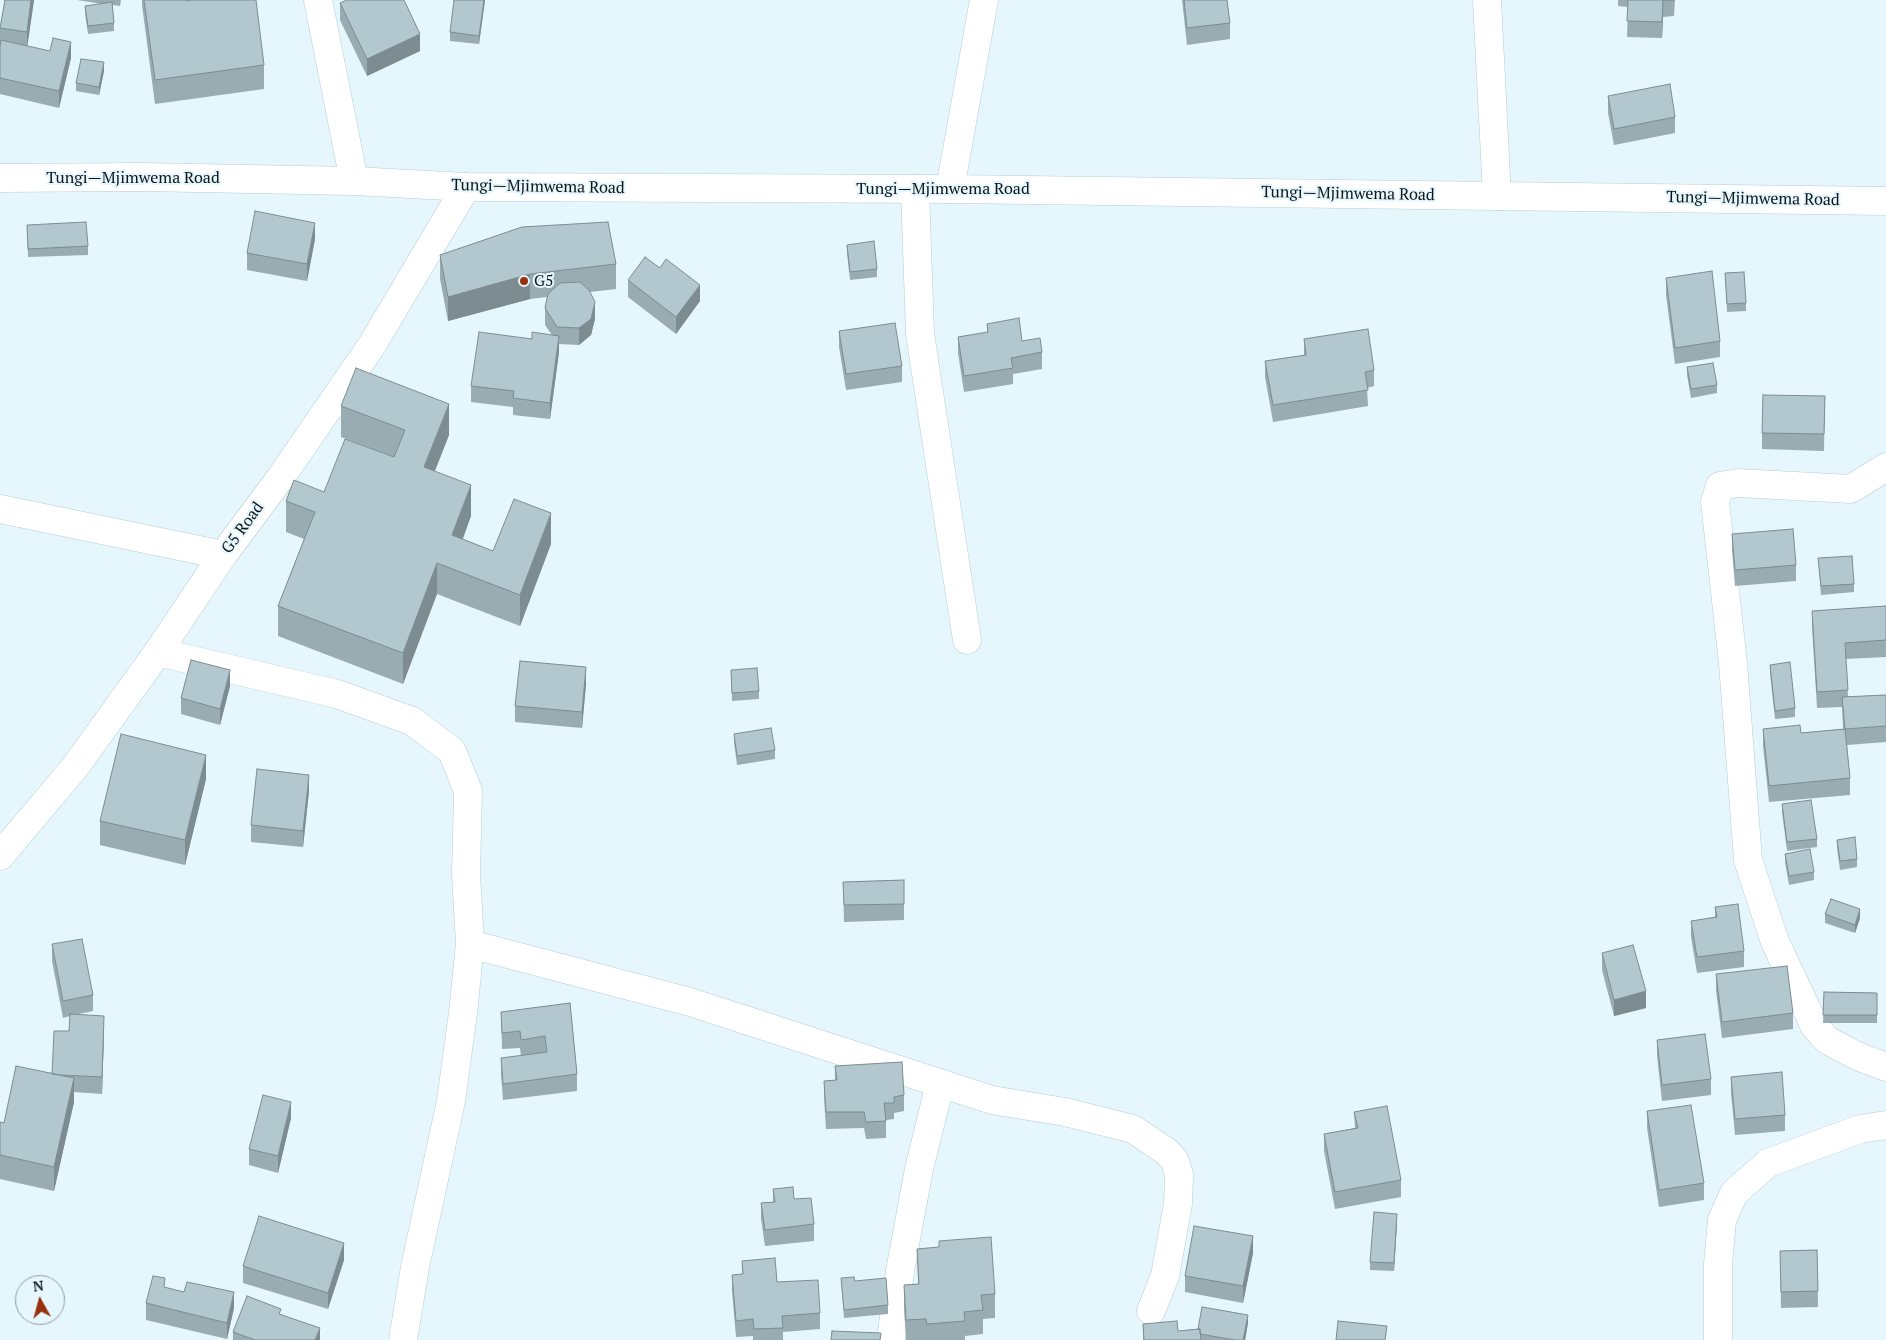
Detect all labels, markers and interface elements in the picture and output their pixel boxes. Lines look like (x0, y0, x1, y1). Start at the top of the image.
street label: Tungi—Mjimwema Road (46, 168, 220, 188)
street label: Tungi—Mjimwema Road (451, 176, 625, 198)
street label: Tungi—Mjimwema Road (856, 179, 1030, 199)
street label: Tungi—Mjimwema Road (1261, 183, 1435, 205)
street label: Tungi—Mjimwema Road (1666, 188, 1840, 210)
place label: G5 (534, 271, 554, 291)
marker: G5 (518, 275, 530, 287)
street label: G5 Road (218, 498, 268, 558)
north arrow (15, 1275, 65, 1325)
text: N (32, 1276, 45, 1296)

